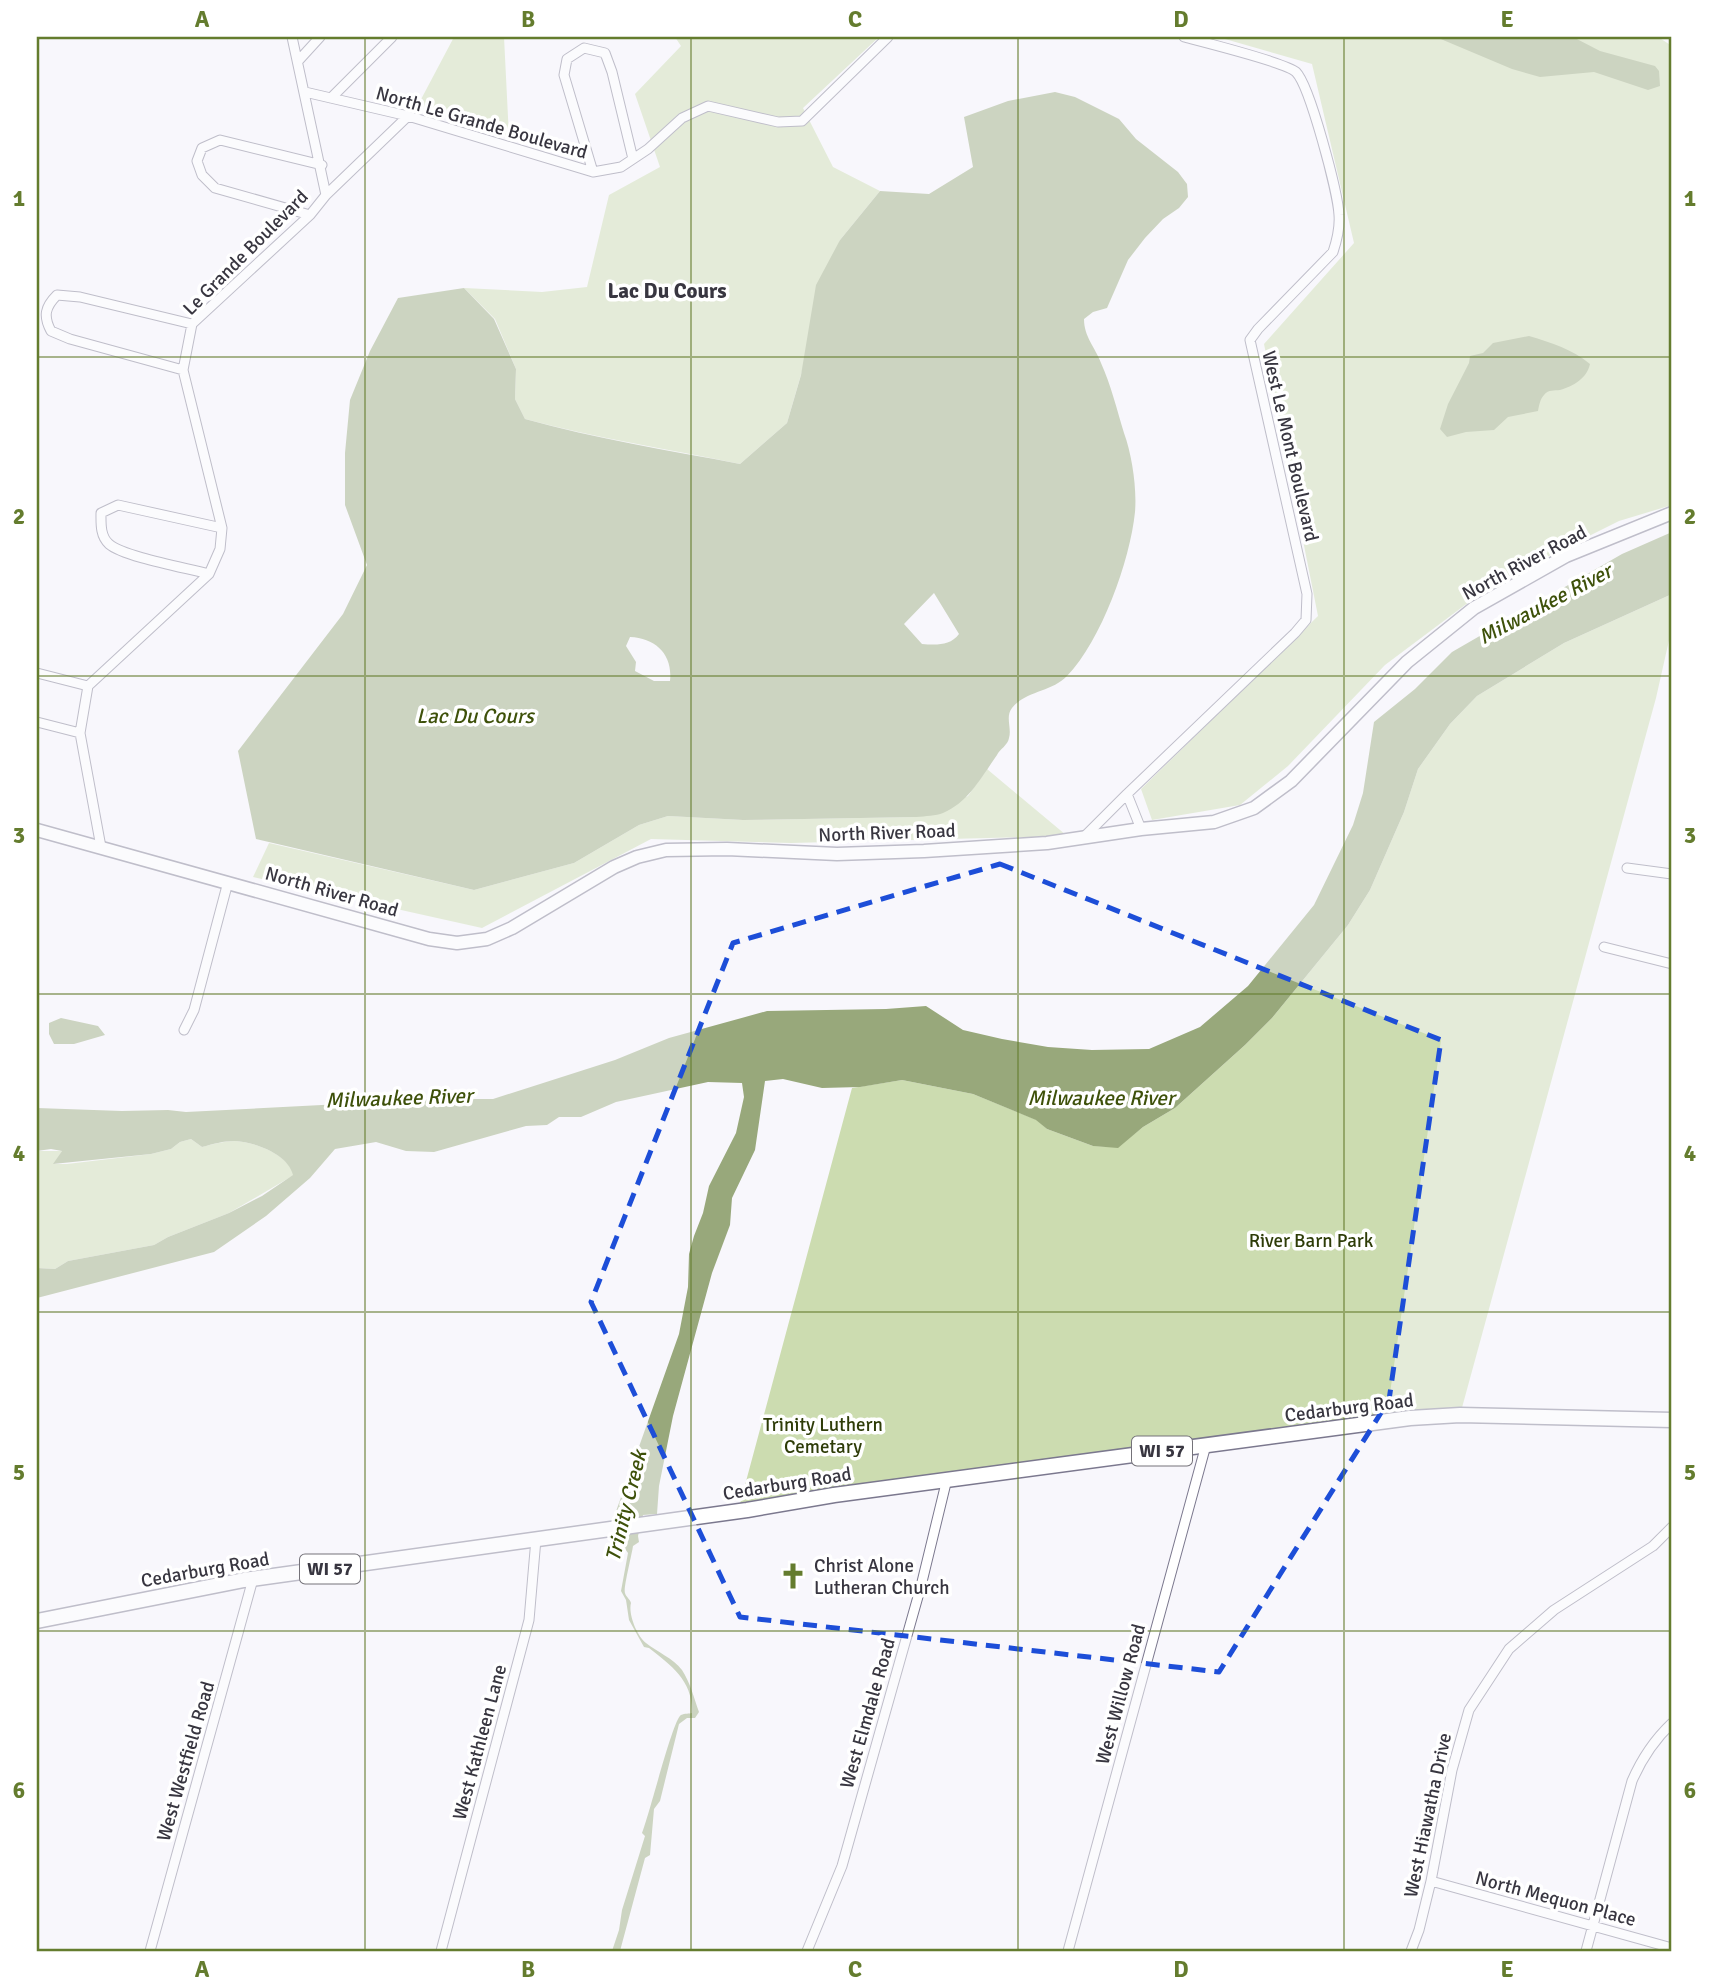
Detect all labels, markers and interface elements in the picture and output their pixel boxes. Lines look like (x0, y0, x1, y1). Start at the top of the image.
text: A (195, 5, 210, 34)
text: B (521, 5, 535, 34)
text: C (848, 5, 862, 34)
text: D (1173, 5, 1189, 34)
text: E (1500, 5, 1514, 34)
street label: North Le Grande Boulevard (373, 81, 590, 165)
text: 1 (13, 184, 25, 213)
text: 1 (1684, 184, 1696, 213)
street label: Le Grande Boulevard (178, 185, 313, 320)
district label: Lac Du Cours (607, 278, 727, 304)
street label: West Le Mont Boulevard (1256, 348, 1324, 544)
text: 2 (13, 502, 25, 531)
text: 2 (1684, 502, 1696, 531)
street label: North River Road (1458, 520, 1591, 606)
water label: Milwaukee River (1474, 556, 1619, 650)
water label: Lac Du Cours (416, 703, 536, 729)
street label: North River Road (818, 819, 956, 847)
text: 3 (13, 821, 25, 850)
text: 3 (1684, 821, 1696, 850)
street label: North River Road (262, 861, 401, 922)
water label: Milwaukee River (325, 1082, 476, 1114)
water label: Milwaukee River (1027, 1085, 1178, 1111)
text: 4 (13, 1139, 25, 1168)
text: 4 (1684, 1139, 1696, 1168)
park label: River Barn Park (1249, 1229, 1374, 1253)
street label: Cedarburg Road (1283, 1388, 1415, 1428)
park label: Trinity Luthern Cemetary (763, 1413, 883, 1459)
road number: WI 57 (1132, 1436, 1192, 1466)
water label: Trinity Creek (600, 1445, 653, 1564)
text: 5 (13, 1458, 25, 1487)
text: 5 (1684, 1458, 1696, 1487)
street label: Cedarburg Road (721, 1462, 853, 1506)
street label: Cedarburg Road (139, 1547, 271, 1593)
road number: WI 57 (300, 1554, 360, 1584)
place label: Christ Alone Lutheran Church (814, 1554, 950, 1600)
church icon: Christ Alone Lutheran Church (778, 1561, 808, 1591)
street label: West Willow Road (1091, 1621, 1151, 1767)
street label: West Elmdale Road (835, 1635, 901, 1791)
street label: West Kathleen Lane (448, 1662, 512, 1823)
street label: West Westfield Road (152, 1679, 220, 1844)
street label: West Hiawatha Drive (1399, 1731, 1457, 1900)
text: 6 (13, 1776, 25, 1805)
text: 6 (1684, 1776, 1696, 1805)
street label: North Mequon Place (1473, 1866, 1639, 1932)
text: A (195, 1955, 210, 1984)
text: B (521, 1955, 535, 1984)
text: C (848, 1955, 862, 1984)
text: D (1173, 1955, 1189, 1984)
text: E (1500, 1955, 1514, 1984)

